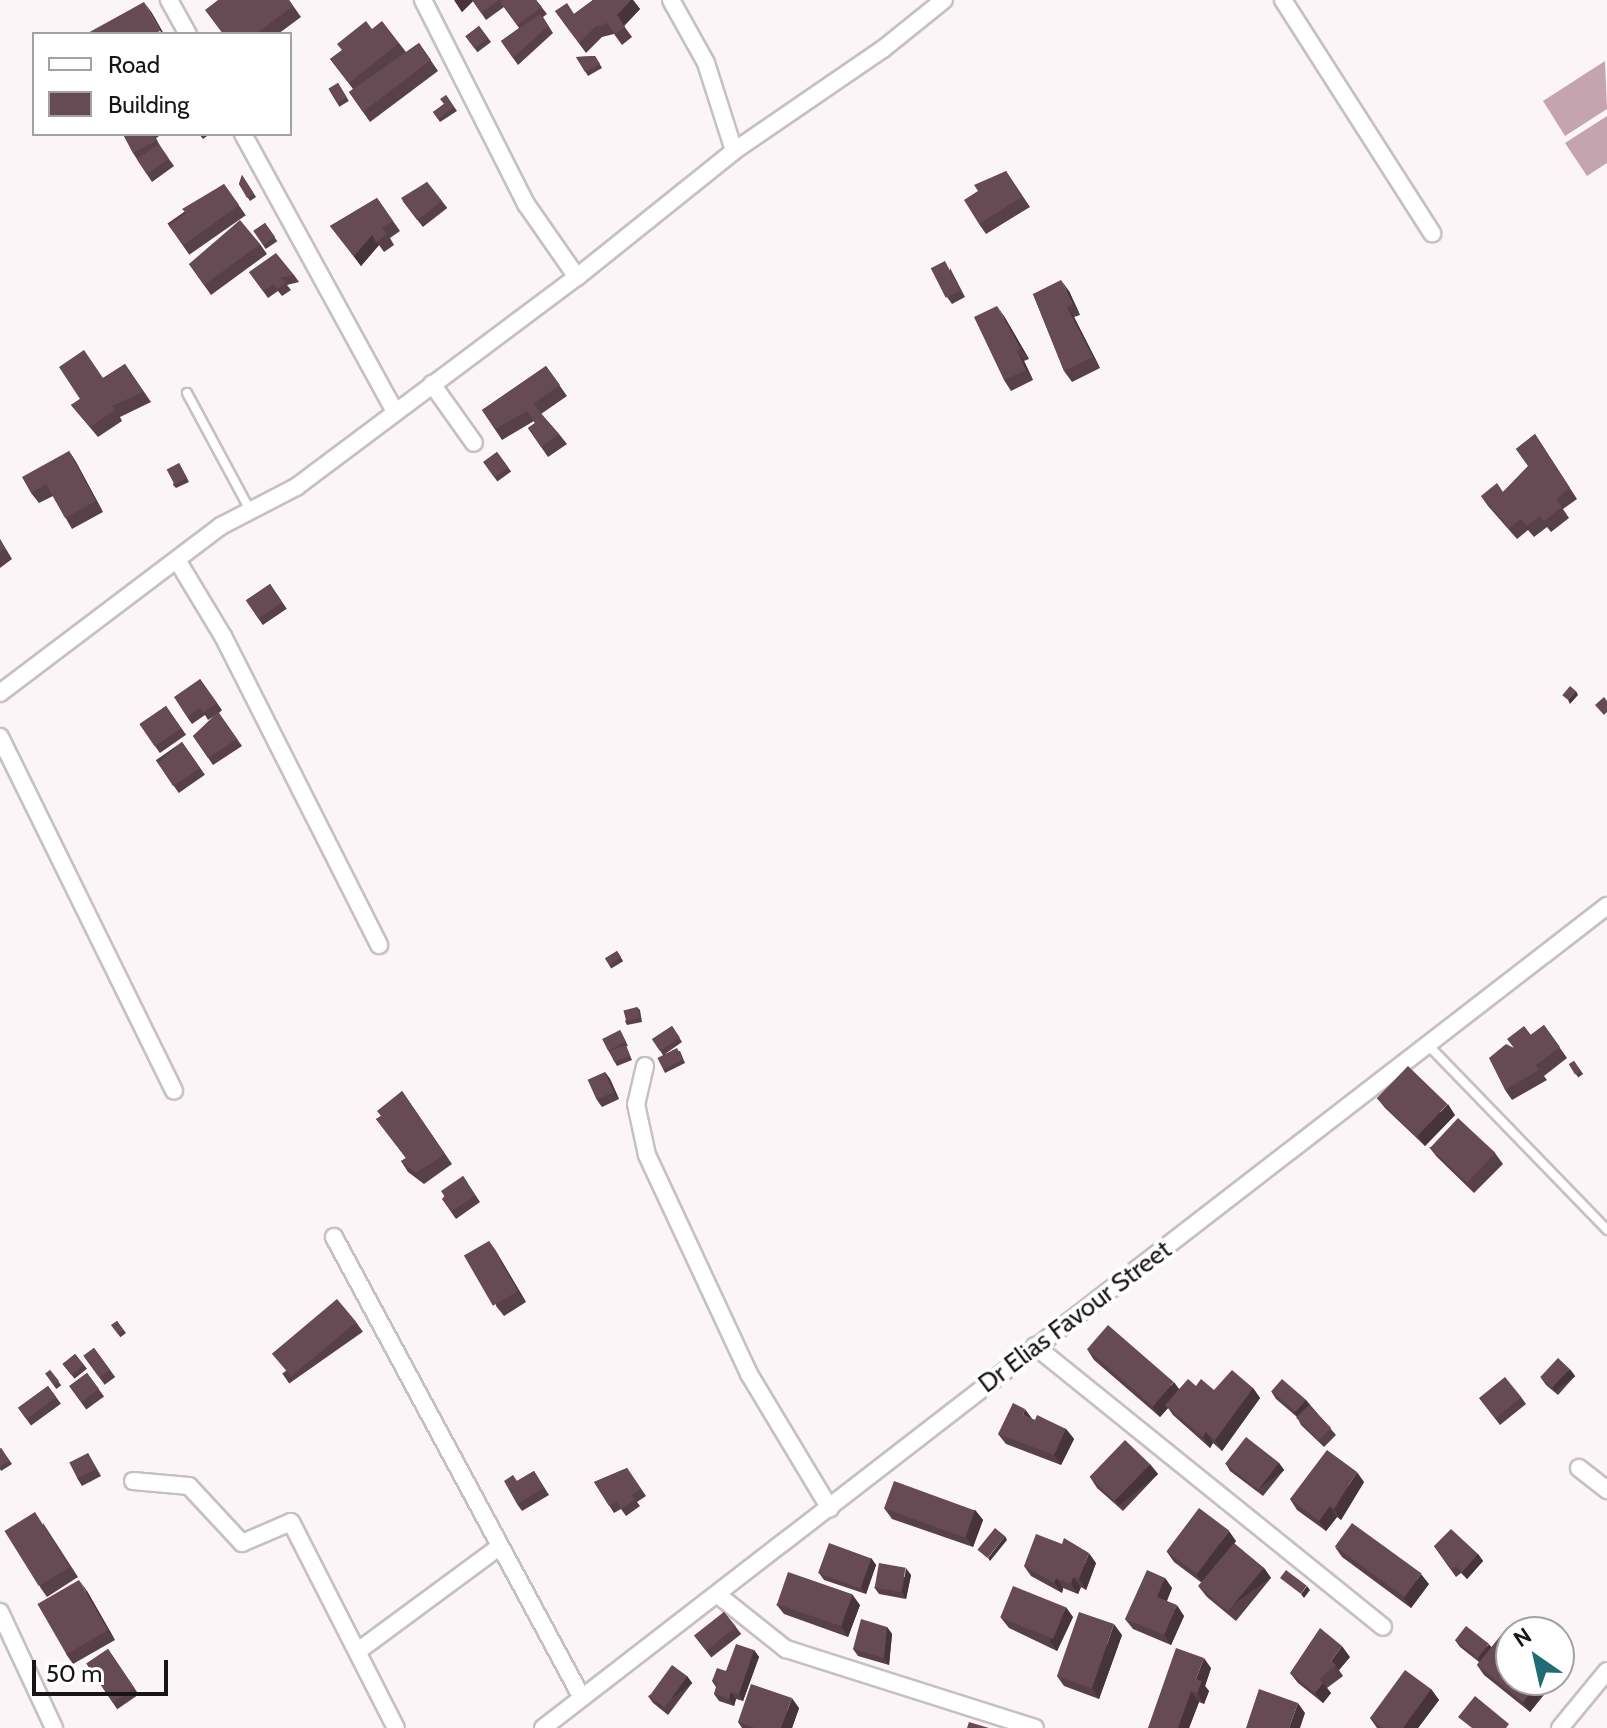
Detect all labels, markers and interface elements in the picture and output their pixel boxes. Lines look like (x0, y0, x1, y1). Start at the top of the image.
legend (32, 32, 292, 136)
text: Road (108, 50, 160, 79)
text: Building (108, 90, 189, 119)
street label: Dr Elias Favour Street (972, 1234, 1178, 1400)
north arrow (1495, 1616, 1575, 1696)
text: N (1508, 1622, 1536, 1653)
scale bar (36, 1644, 172, 1694)
text: 50 m (46, 1659, 102, 1688)

